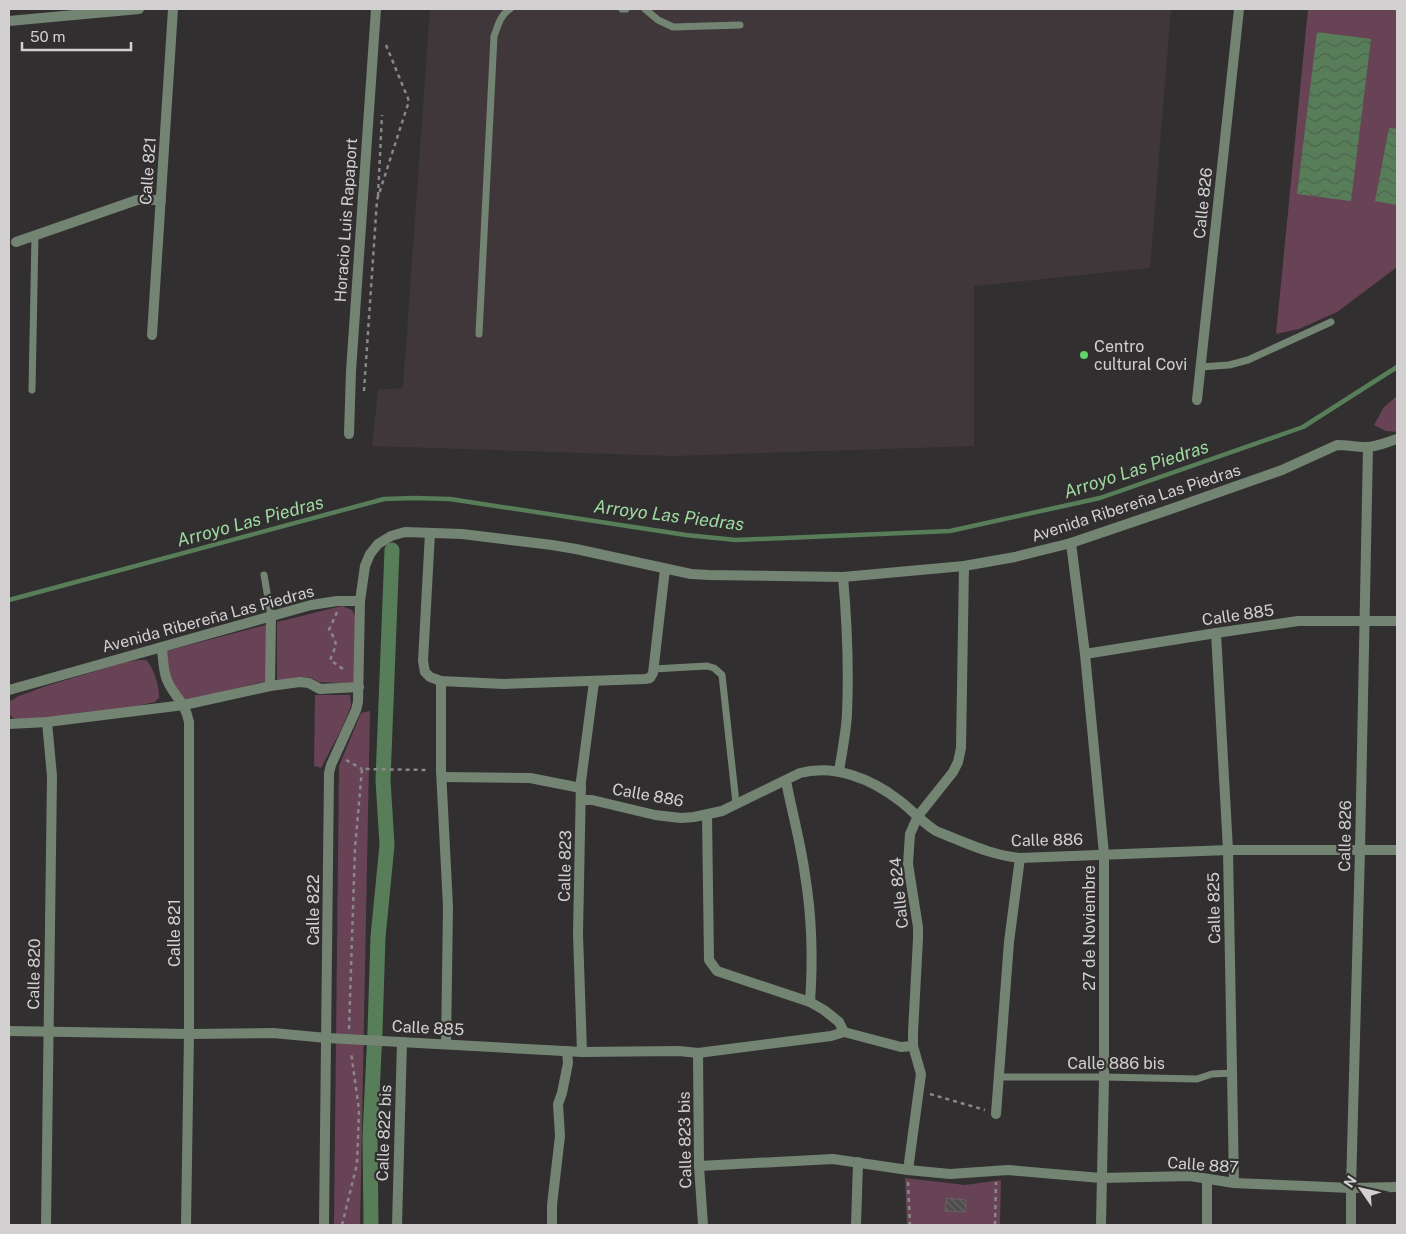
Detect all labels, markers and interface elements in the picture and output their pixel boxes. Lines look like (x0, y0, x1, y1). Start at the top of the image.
scale bar (22, 20, 131, 52)
text: 50 m (30, 28, 65, 45)
street label: Calle 821 (136, 136, 160, 206)
street label: Horacio Luis Rapaport (331, 137, 361, 303)
street label: Calle 826 (1190, 166, 1216, 240)
place label: Centro cultural Covi (1094, 337, 1187, 374)
marker: Centro cultural Covi (1078, 349, 1090, 361)
water label: Arroyo Las Piedras (1061, 436, 1211, 502)
street label: Avenida Ribereña Las Piedras (1029, 460, 1243, 546)
water label: Arroyo Las Piedras (174, 491, 326, 551)
water label: Arroyo Las Piedras (593, 495, 745, 535)
street label: Avenida Ribereña Las Piedras (100, 582, 316, 656)
street label: Calle 885 (1201, 601, 1275, 629)
street label: Calle 886 (611, 779, 685, 811)
street label: Calle 826 (1335, 800, 1355, 872)
street label: Calle 823 (555, 830, 575, 902)
street label: Calle 886 (1011, 830, 1083, 850)
street label: Calle 824 (886, 856, 912, 930)
street label: 27 de Noviembre (1080, 865, 1099, 991)
street label: Calle 825 (1204, 872, 1224, 944)
street label: Calle 822 (304, 874, 323, 946)
street label: Calle 821 (165, 899, 184, 967)
street label: Calle 820 (24, 938, 44, 1010)
street label: Calle 885 (391, 1017, 465, 1039)
street label: Calle 886 bis (1067, 1054, 1165, 1073)
street label: Calle 822 bis (373, 1084, 395, 1182)
street label: Calle 823 bis (675, 1091, 695, 1189)
street label: Calle 887 (1167, 1153, 1239, 1177)
north arrow (1336, 1164, 1386, 1214)
text: N (1341, 1173, 1360, 1191)

